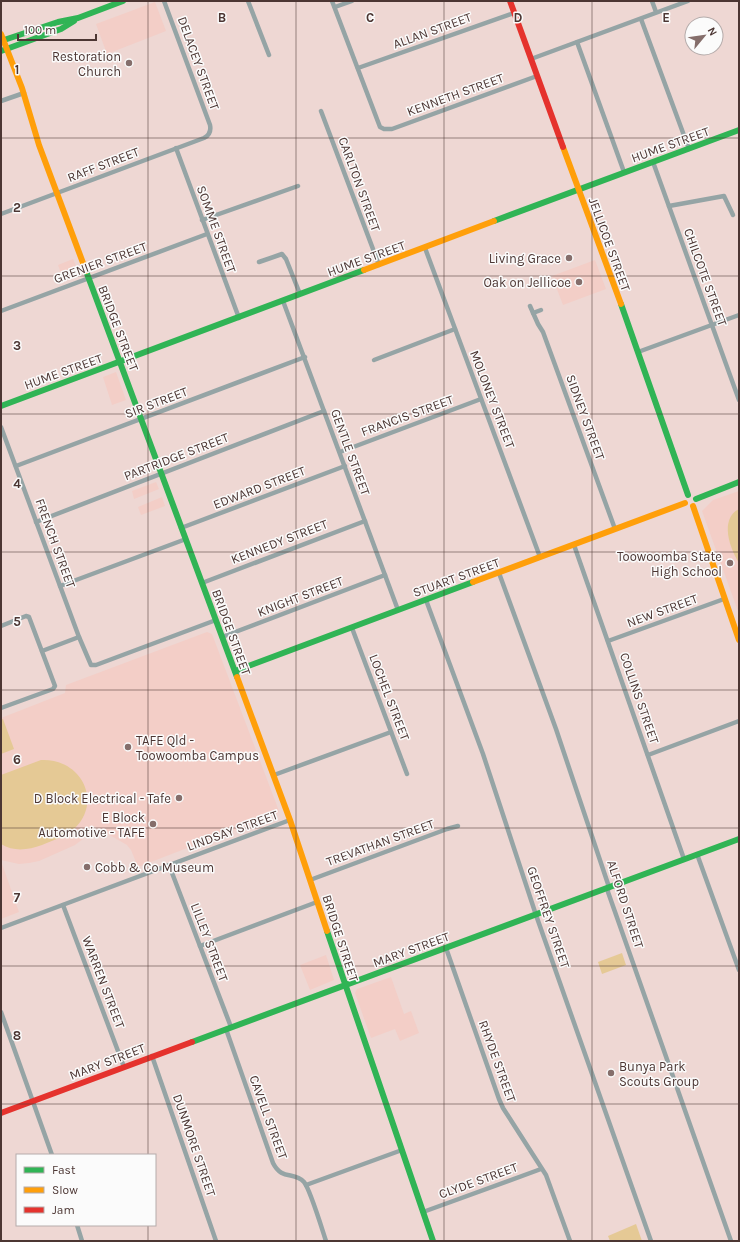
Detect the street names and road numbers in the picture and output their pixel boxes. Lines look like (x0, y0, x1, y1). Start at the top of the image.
street label: ALLAN STREET (391, 9, 474, 52)
street label: DELACEY STREET (175, 14, 223, 112)
street label: KENNETH STREET (405, 70, 506, 119)
street label: HUME STREET (629, 123, 712, 166)
street label: CARLTON STREET (336, 135, 384, 234)
street label: RAFF STREET (65, 144, 142, 185)
street label: SOMME STREET (194, 183, 239, 275)
street label: JELLICOE STREET (586, 195, 634, 294)
street label: CHILCOTE STREET (681, 226, 730, 329)
street label: HUME STREET (325, 237, 408, 280)
street label: GRENIER STREET (52, 239, 149, 286)
street label: BRIDGE STREET (95, 283, 142, 374)
street label: MOLONEY STREET (467, 348, 518, 451)
street label: HUME STREET (22, 350, 105, 393)
street label: SIDNEY STREET (563, 372, 608, 462)
street label: SIR STREET (123, 383, 190, 421)
street label: FRANCIS STREET (359, 392, 456, 439)
street label: GENTLE STREET (328, 407, 373, 498)
street label: PARTRIDGE STREET (122, 429, 231, 483)
street label: EDWARD STREET (211, 463, 308, 512)
street label: FRENCH STREET (32, 496, 79, 590)
street label: KENNEDY STREET (229, 516, 330, 567)
street label: STUART STREET (411, 555, 502, 600)
street label: KNIGHT STREET (255, 573, 346, 620)
street label: BRIDGE STREET (209, 587, 254, 678)
street label: NEW STREET (625, 591, 700, 630)
street label: COLLINS STREET (617, 651, 662, 746)
street label: LOCHEL STREET (366, 652, 413, 743)
street label: LINDSAY STREET (185, 807, 280, 854)
street label: TREVATHAN STREET (324, 816, 437, 869)
street label: ALFORD STREET (604, 858, 647, 951)
street label: GEOFFREY STREET (524, 864, 573, 970)
street label: BRIDGE STREET (319, 893, 362, 984)
street label: LILLEY STREET (188, 901, 232, 984)
street label: MARY STREET (371, 929, 452, 970)
street label: WARREN STREET (79, 934, 128, 1031)
street label: RHYDE STREET (476, 1018, 519, 1105)
street label: MARY STREET (67, 1040, 148, 1083)
street label: CAVELL STREET (246, 1073, 291, 1162)
street label: DUNMORE STREET (170, 1092, 219, 1199)
street label: CLYDE STREET (437, 1159, 520, 1202)

